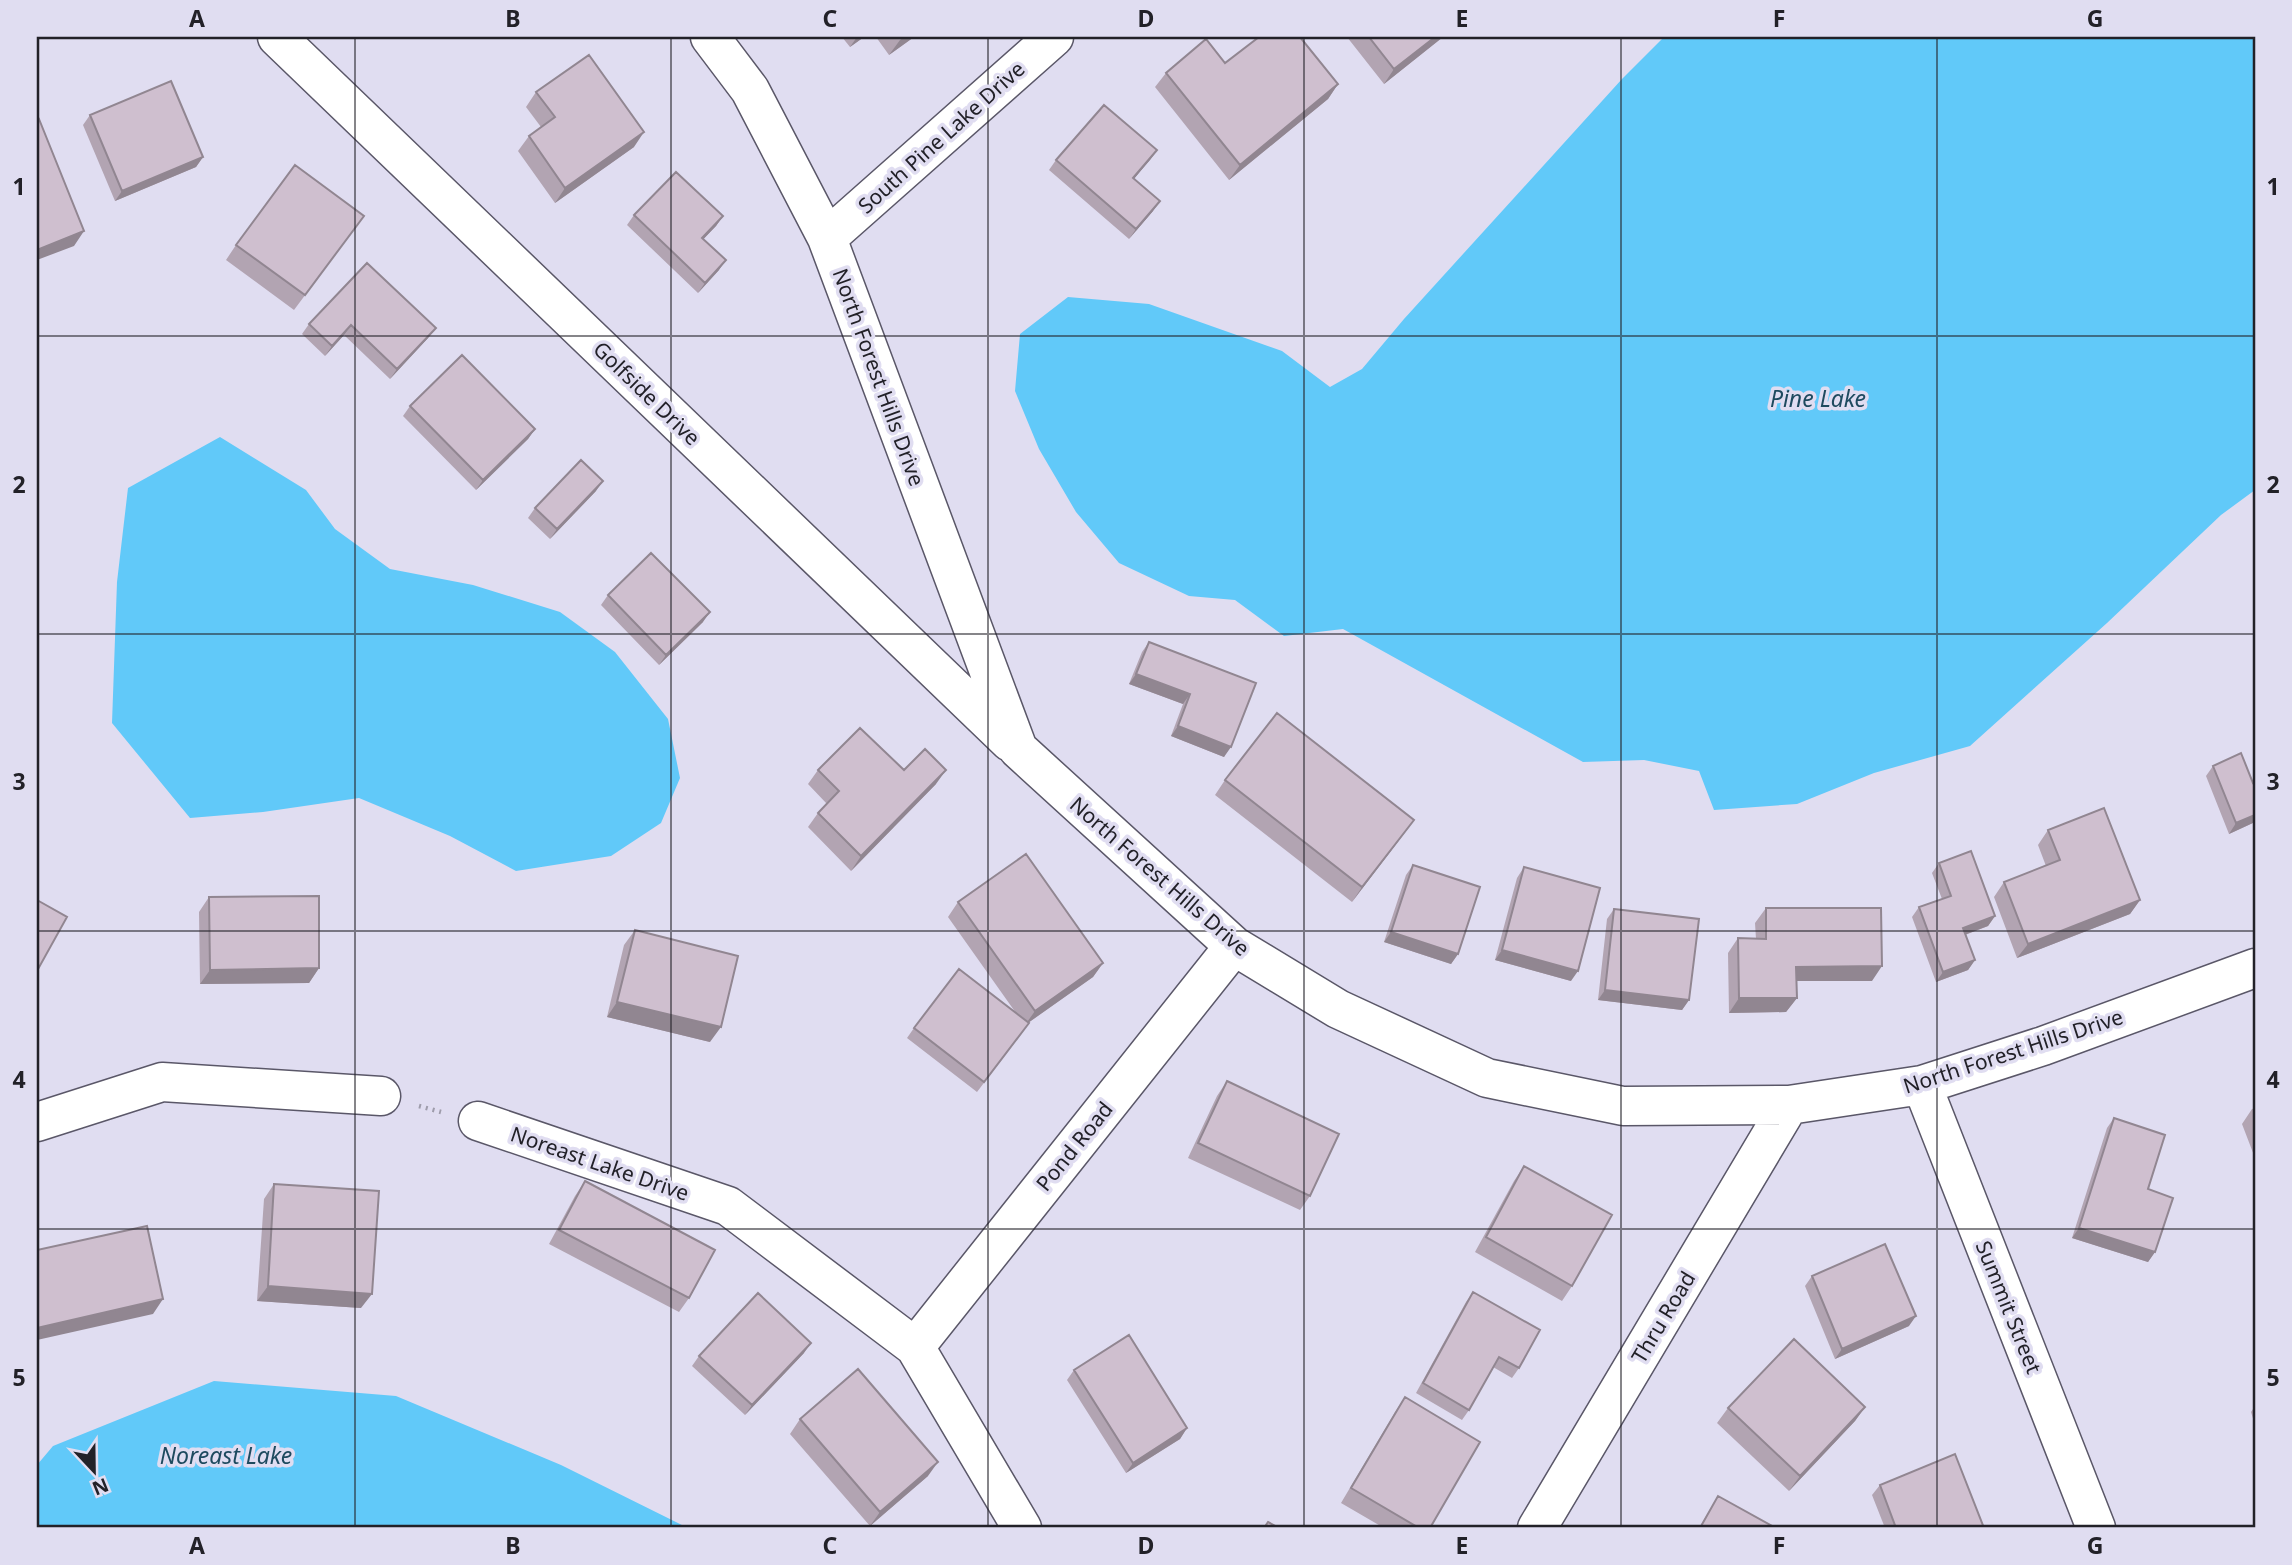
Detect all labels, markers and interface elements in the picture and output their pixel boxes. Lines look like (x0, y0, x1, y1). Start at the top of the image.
text: A (189, 2, 205, 34)
text: B (505, 2, 521, 34)
text: C (823, 2, 838, 34)
text: D (1138, 2, 1154, 34)
text: E (1456, 2, 1468, 34)
text: F (1773, 2, 1785, 34)
text: G (2087, 2, 2103, 34)
street label: South Pine Lake Drive (852, 55, 1030, 219)
text: 1 (12, 170, 26, 202)
text: 1 (2266, 170, 2280, 202)
street label: North Forest Hills Drive (827, 264, 931, 490)
street label: Golfside Drive (588, 335, 706, 451)
water label: Pine Lake (1770, 382, 1866, 414)
text: 2 (12, 468, 26, 500)
text: 2 (2266, 468, 2280, 500)
text: 3 (12, 765, 26, 797)
text: 3 (2266, 765, 2280, 797)
street label: North Forest Hills Drive (1064, 790, 1256, 962)
street label: North Forest Hills Drive (1900, 1002, 2126, 1100)
text: 4 (12, 1063, 26, 1095)
text: 4 (2266, 1063, 2280, 1095)
street label: Pond Road (1029, 1096, 1119, 1196)
street label: Noreast Lake Drive (507, 1119, 693, 1207)
street label: Summit Street (1970, 1236, 2049, 1378)
street label: Thru Road (1625, 1266, 1701, 1368)
text: 5 (12, 1361, 26, 1393)
text: 5 (2266, 1361, 2280, 1393)
north arrow (60, 1436, 130, 1506)
water label: Noreast Lake (160, 1439, 292, 1471)
text: N (88, 1472, 112, 1502)
text: A (189, 1529, 205, 1561)
text: B (505, 1529, 521, 1561)
text: C (823, 1529, 838, 1561)
text: D (1138, 1529, 1154, 1561)
text: E (1456, 1529, 1468, 1561)
text: F (1773, 1529, 1785, 1561)
text: G (2087, 1529, 2103, 1561)

